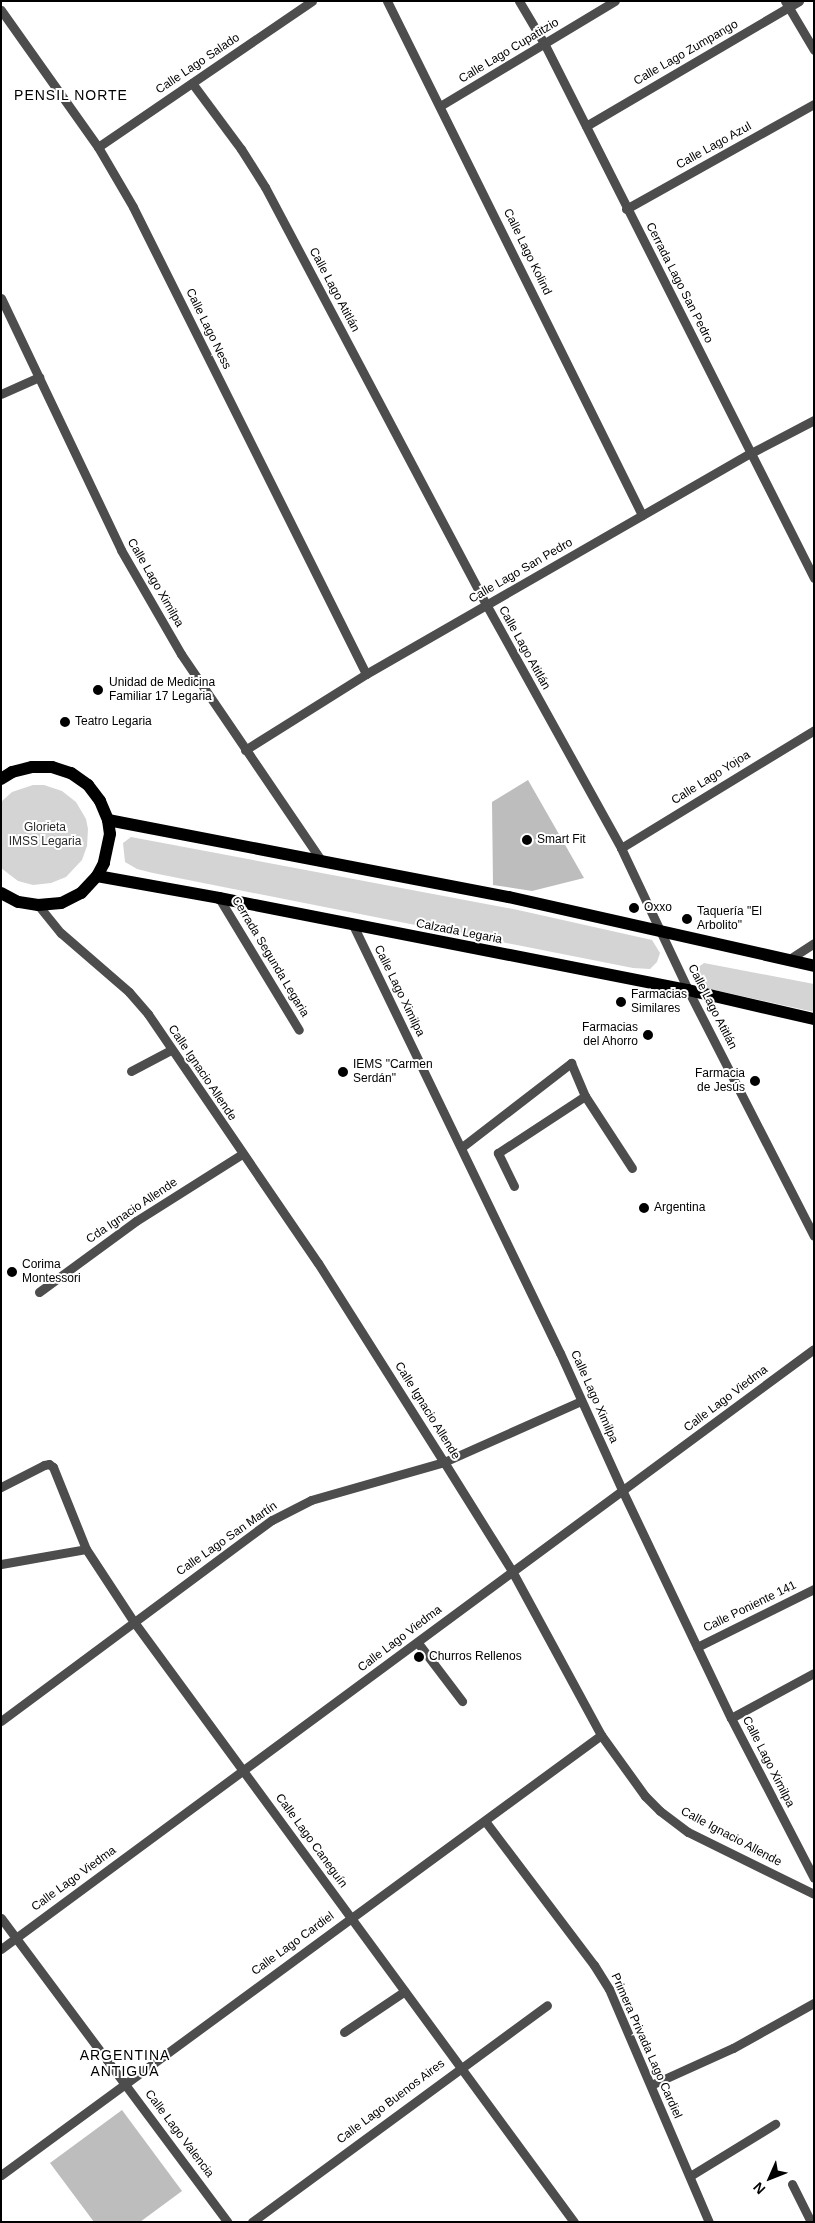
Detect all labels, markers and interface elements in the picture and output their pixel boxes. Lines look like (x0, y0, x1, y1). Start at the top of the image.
street label: Calle Lago Cupatitzio (456, 15, 562, 87)
street label: Calle Lago Zumpango (631, 17, 741, 89)
street label: Calle Lago Salado (153, 31, 243, 97)
district label: PENSIL NORTE (12, 87, 130, 103)
street label: Calle Lago Azul (674, 119, 754, 173)
street label: Calle Lago Kolind (500, 207, 554, 297)
street label: Cerrada Lago San Pedro (642, 220, 716, 346)
street label: Calle Lago Atitlán (306, 245, 362, 335)
street label: Calle Lago Ness (182, 286, 234, 372)
street label: Calle Lago San Pedro (467, 535, 575, 607)
street label: Calle Lago Ximilpa (124, 536, 186, 630)
street label: Calle Lago Atitlán (495, 603, 553, 693)
place label: Unidad de Medicina Familiar 17 Legaria (109, 676, 215, 704)
marker: Unidad de Medicina Familiar 17 Legaria (91, 683, 105, 697)
place label: Teatro Legaria (75, 715, 152, 729)
marker: Teatro Legaria (59, 716, 71, 728)
street label: Calle Lago Yojoa (669, 748, 753, 808)
park label: Glorieta IMSS Legaria (9, 821, 81, 849)
place label: Smart Fit (537, 833, 586, 847)
marker: Smart Fit (521, 834, 533, 846)
street label: Cerrada Segunda Legaria (228, 894, 312, 1020)
place label: Oxxo (644, 901, 672, 915)
marker: Oxxo (628, 902, 640, 914)
place label: Taquería "El Arbolito" (697, 905, 762, 933)
marker: Taquería "El Arbolito" (681, 913, 693, 925)
street label: Calzada Legaria (415, 917, 503, 947)
street label: Calle Lago Ximilpa (371, 943, 427, 1039)
street label: Calle Lago Atitlán (684, 962, 740, 1052)
place label: Farmacias Similares (631, 988, 687, 1016)
marker: Farmacias Similares (615, 996, 627, 1008)
place label: Farmacias del Ahorro (582, 1021, 638, 1049)
street label: Calle Ignacio Allende (165, 1022, 239, 1124)
marker: Farmacias del Ahorro (642, 1029, 654, 1041)
place label: IEMS "Carmen Serdán" (353, 1058, 433, 1086)
marker: IEMS "Carmen Serdán" (337, 1066, 349, 1078)
place label: Farmacia de Jesús (695, 1067, 745, 1095)
marker: Farmacia de Jesús (749, 1075, 761, 1087)
street label: Cda Ignacio Allende (83, 1175, 181, 1247)
place label: Argentina (654, 1201, 705, 1215)
marker: Argentina (638, 1202, 650, 1214)
place label: Corima Montessori (22, 1258, 81, 1286)
marker: Corima Montessori (6, 1266, 18, 1278)
street label: Calle Lago Ximilpa (567, 1348, 621, 1446)
street label: Calle Ignacio Allende (391, 1359, 463, 1463)
street label: Calle Lago Viedma (681, 1363, 771, 1435)
street label: Calle Lago San Martín (174, 1499, 280, 1579)
street label: Calle Poniente 141 (701, 1578, 799, 1636)
street label: Calle Lago Viedma (355, 1603, 445, 1675)
place label: Churros Rellenos (429, 1650, 522, 1664)
marker: Churros Rellenos (413, 1651, 425, 1663)
street label: Calle Lago Ximilpa (739, 1714, 797, 1810)
street label: Calle Lago Caneguín (272, 1791, 350, 1891)
street label: Calle Ignacio Allende (678, 1804, 784, 1870)
street label: Calle Lago Viedma (29, 1843, 119, 1915)
street label: Calle Lago Cardiel (249, 1909, 337, 1979)
street label: Primera Privada Lago Cardiel (607, 1971, 685, 2121)
district label: ARGENTINA ANTIGUA (79, 2047, 171, 2080)
street label: Calle Lago Buenos Aires (334, 2057, 448, 2147)
street label: Calle Lago Valencia (141, 2087, 217, 2181)
north arrow (745, 2153, 795, 2203)
text: N (750, 2179, 768, 2198)

